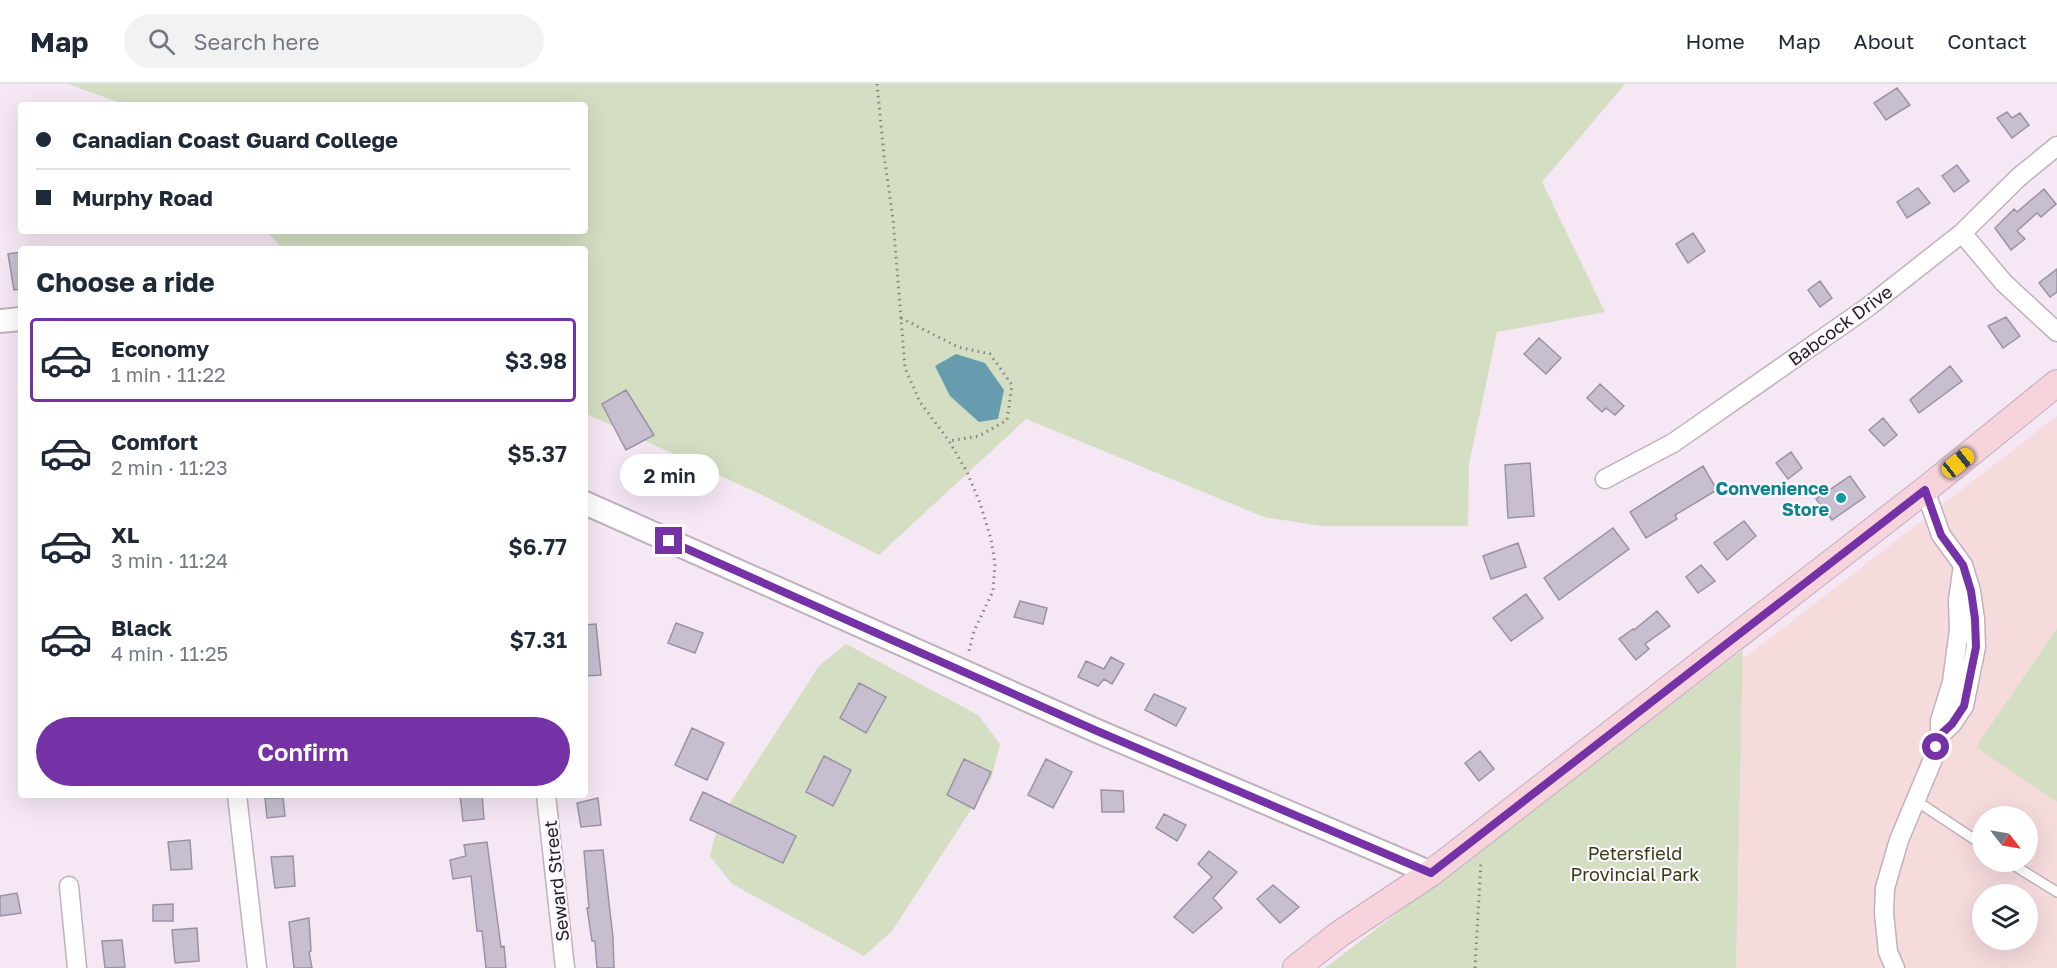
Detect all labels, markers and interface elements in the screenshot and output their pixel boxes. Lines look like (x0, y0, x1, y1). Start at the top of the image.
search box (124, 14, 544, 68)
text: Map (30, 25, 88, 58)
icon: search (145, 25, 178, 58)
text: Search here (193, 28, 319, 55)
text: Home (1685, 28, 1745, 54)
text: Map (1778, 28, 1821, 54)
text: About (1854, 28, 1914, 54)
text: Contact (1947, 28, 2027, 54)
text: Canadian Coast Guard College (72, 126, 398, 153)
text: Murphy Road (72, 184, 213, 211)
text: Choose a ride (36, 266, 215, 298)
street label: Babcock Drive (1784, 280, 1896, 370)
icon: car (39, 333, 93, 387)
text: Economy (111, 335, 209, 362)
text: $3.98 (505, 347, 567, 374)
text: 1 min · 11:22 (111, 362, 226, 386)
icon: car (39, 426, 93, 480)
text: Comfort (111, 428, 198, 455)
text: $5.37 (507, 440, 567, 467)
car (1938, 445, 1978, 481)
callout: 2 min (620, 454, 718, 496)
text: 2 min · 11:23 (111, 455, 228, 479)
text: 2 min (644, 463, 696, 487)
place label: Convenience Store (1715, 477, 1829, 520)
marker: Convenience Store (1834, 491, 1848, 505)
icon: car (39, 519, 93, 573)
text: XL (111, 521, 139, 548)
route end (655, 527, 682, 554)
text: $6.77 (508, 533, 567, 560)
text: 3 min · 11:24 (111, 548, 228, 572)
icon: car (39, 612, 93, 666)
text: Black (111, 614, 172, 641)
text: $7.31 (509, 626, 567, 653)
text: 4 min · 11:25 (111, 641, 228, 665)
button: Confirm (36, 717, 570, 786)
route start (1922, 733, 1949, 760)
north arrow (1972, 806, 2038, 872)
map controls (1972, 806, 2038, 950)
street label: Seward Street (539, 819, 573, 943)
park label: Petersfield Provincial Park (1570, 842, 1700, 885)
button: layers (1972, 884, 2038, 950)

